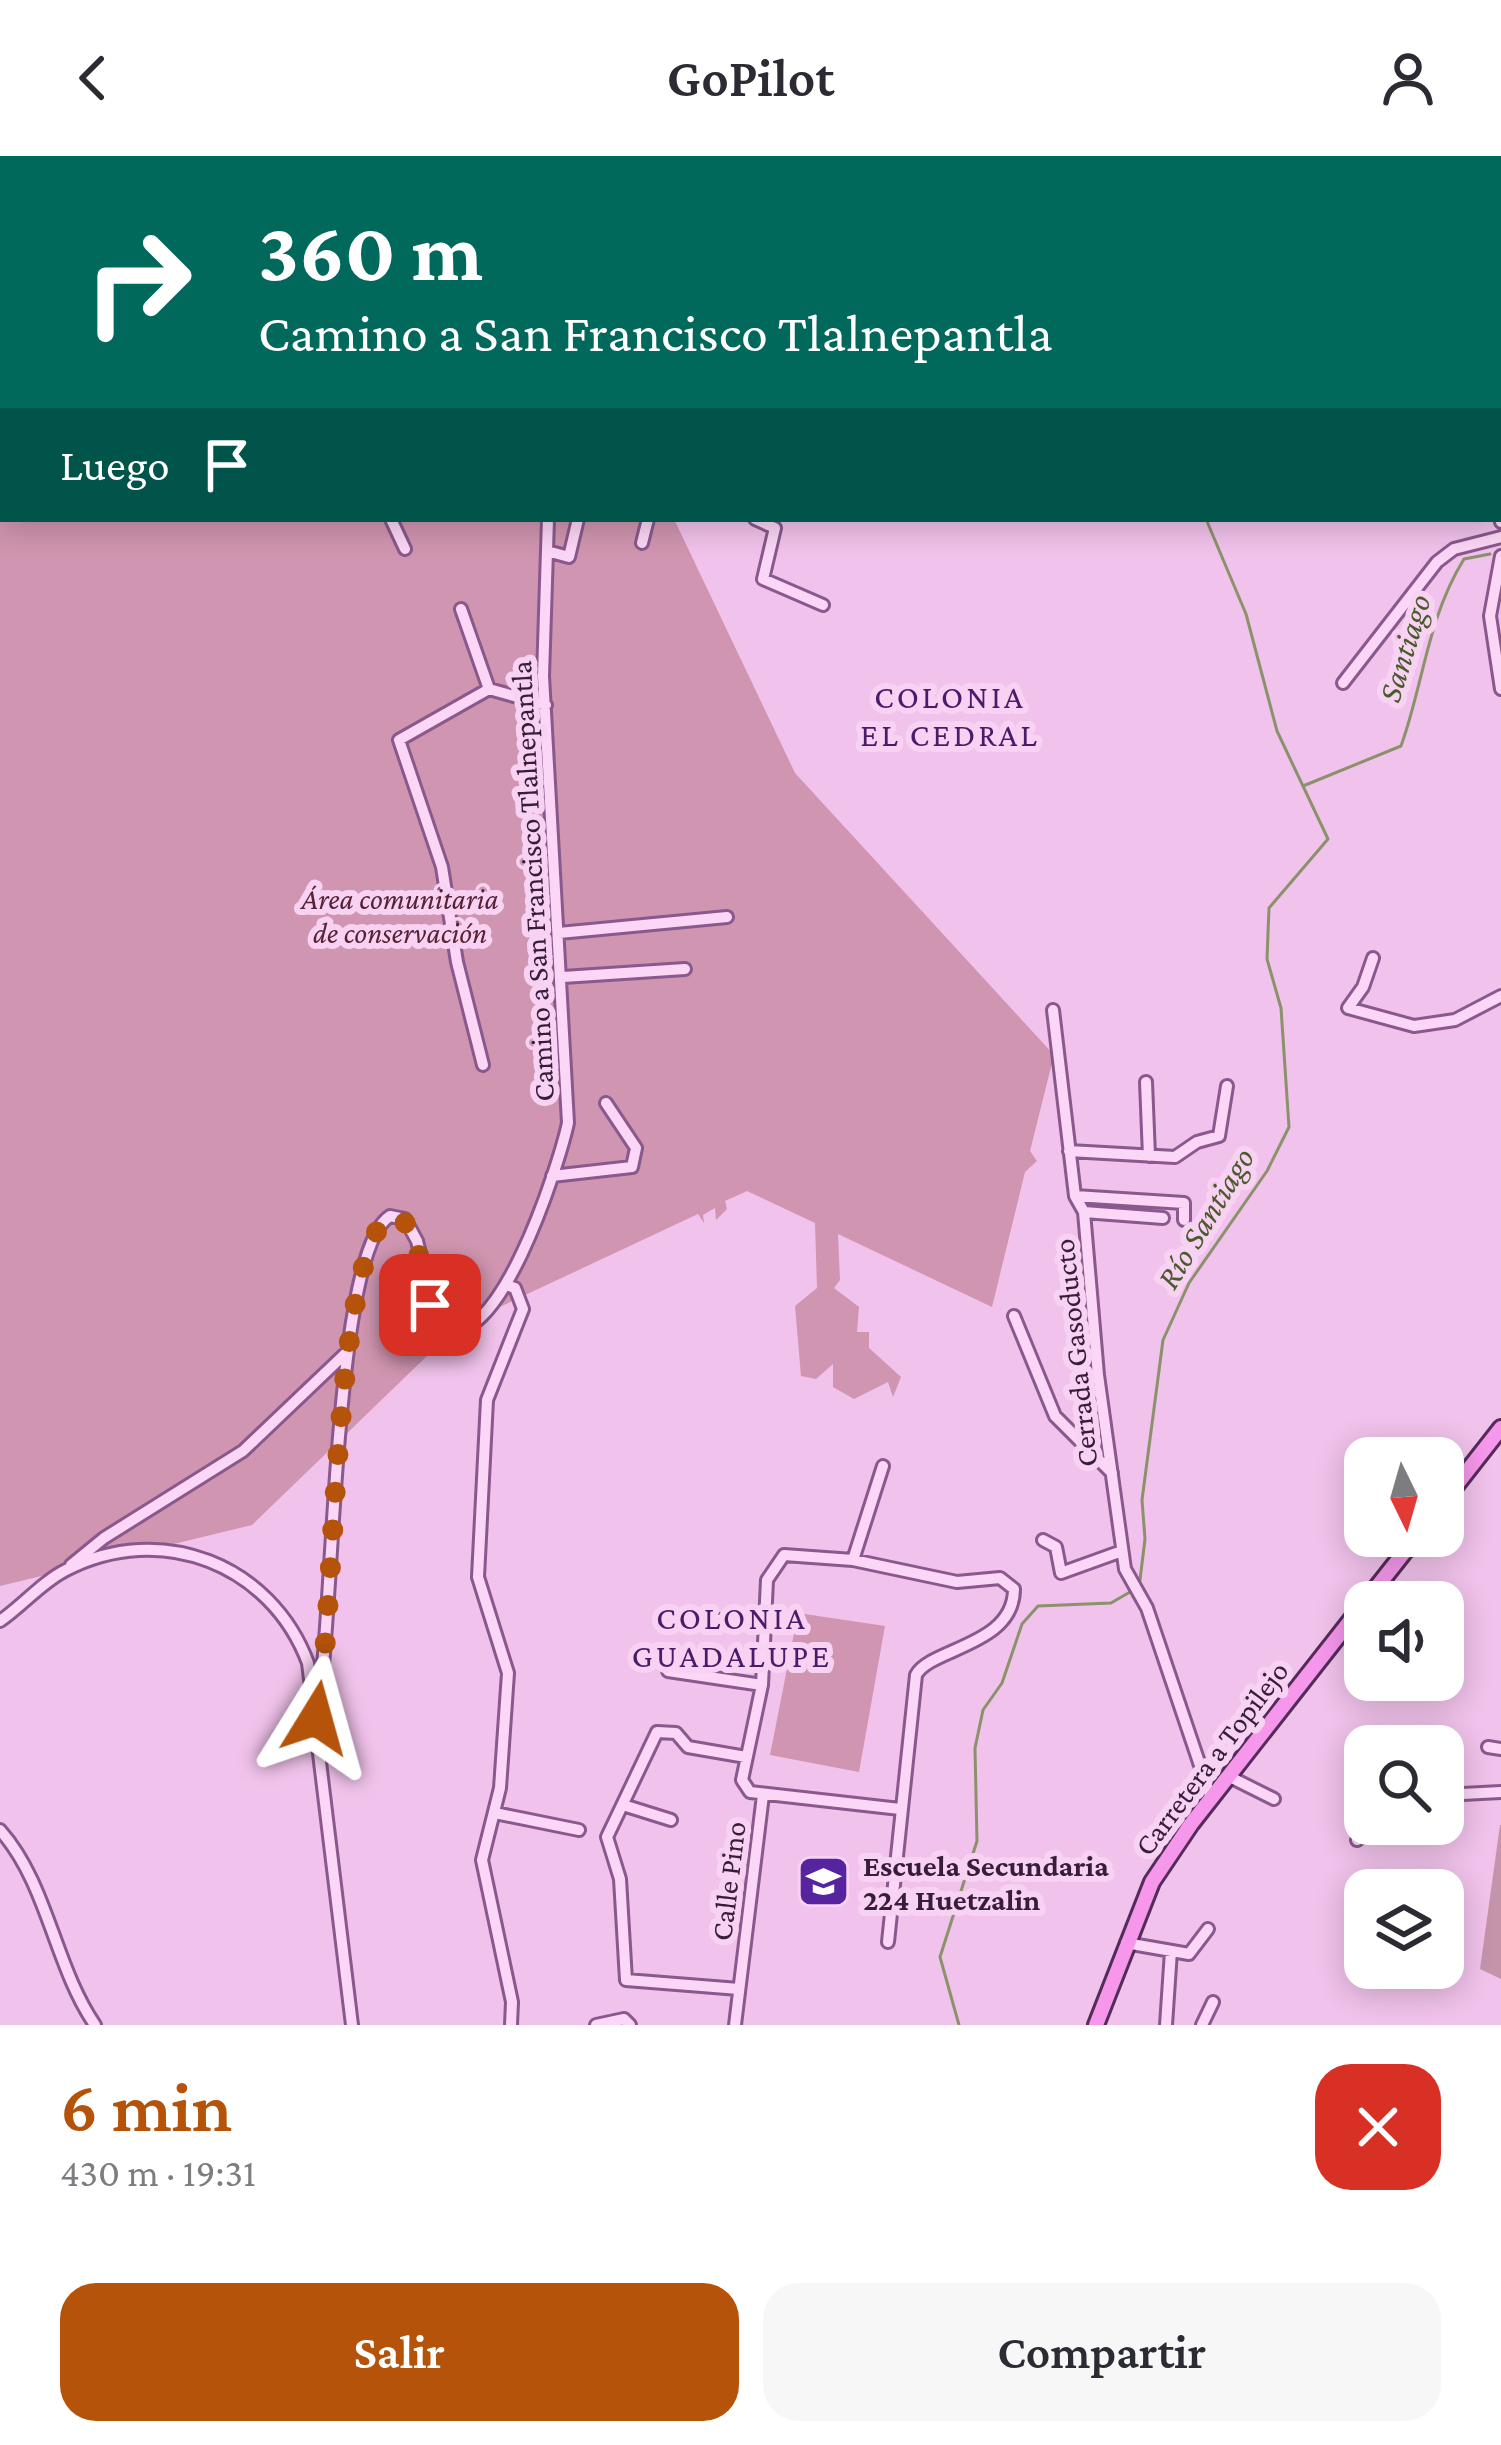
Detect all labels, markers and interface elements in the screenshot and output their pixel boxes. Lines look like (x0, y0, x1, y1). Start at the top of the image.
icon: back (60, 45, 126, 111)
icon: person (1375, 45, 1441, 111)
text: GoPilot (667, 48, 834, 108)
icon: right (60, 204, 216, 360)
text: 360 m (258, 205, 483, 298)
text: Camino a San Francisco Tlalnepantla (258, 303, 1053, 363)
icon: arrive (194, 432, 260, 498)
text: Luego (60, 440, 170, 490)
water label: Santiago (1370, 590, 1438, 706)
street label: Camino a San Francisco Tlalnepantla (504, 660, 561, 1102)
district label: COLONIA EL CEDRAL (860, 678, 1040, 753)
park label: Área comunitaria de conservación (299, 882, 499, 949)
water label: Río Santiago (1149, 1141, 1261, 1295)
street label: Cerrada Gasoducto (1047, 1237, 1103, 1469)
pin (379, 1254, 481, 1356)
icon: arrive (397, 1272, 463, 1338)
north arrow (1344, 1437, 1464, 1557)
map controls (1344, 1437, 1464, 1989)
button: sound (1344, 1581, 1464, 1701)
district label: COLONIA GUADALUPE (632, 1599, 832, 1674)
position arrow (253, 1655, 379, 1781)
street label: Carretera a Topilejo (1127, 1655, 1295, 1862)
button: search (1344, 1725, 1464, 1845)
street label: Calle Pino (704, 1819, 752, 1943)
place label: Escuela Secundaria 224 Huetzalin (863, 1849, 1109, 1916)
school or university icon: Escuela Secundaria 224 Huetzalin (796, 1854, 852, 1910)
button: layers (1344, 1869, 1464, 1989)
button: close (1315, 2064, 1441, 2190)
text: 6 min (60, 2066, 232, 2146)
text: 430 m · 19:31 (60, 2151, 256, 2194)
button: Salir (60, 2283, 739, 2421)
button: Compartir (763, 2283, 1441, 2421)

